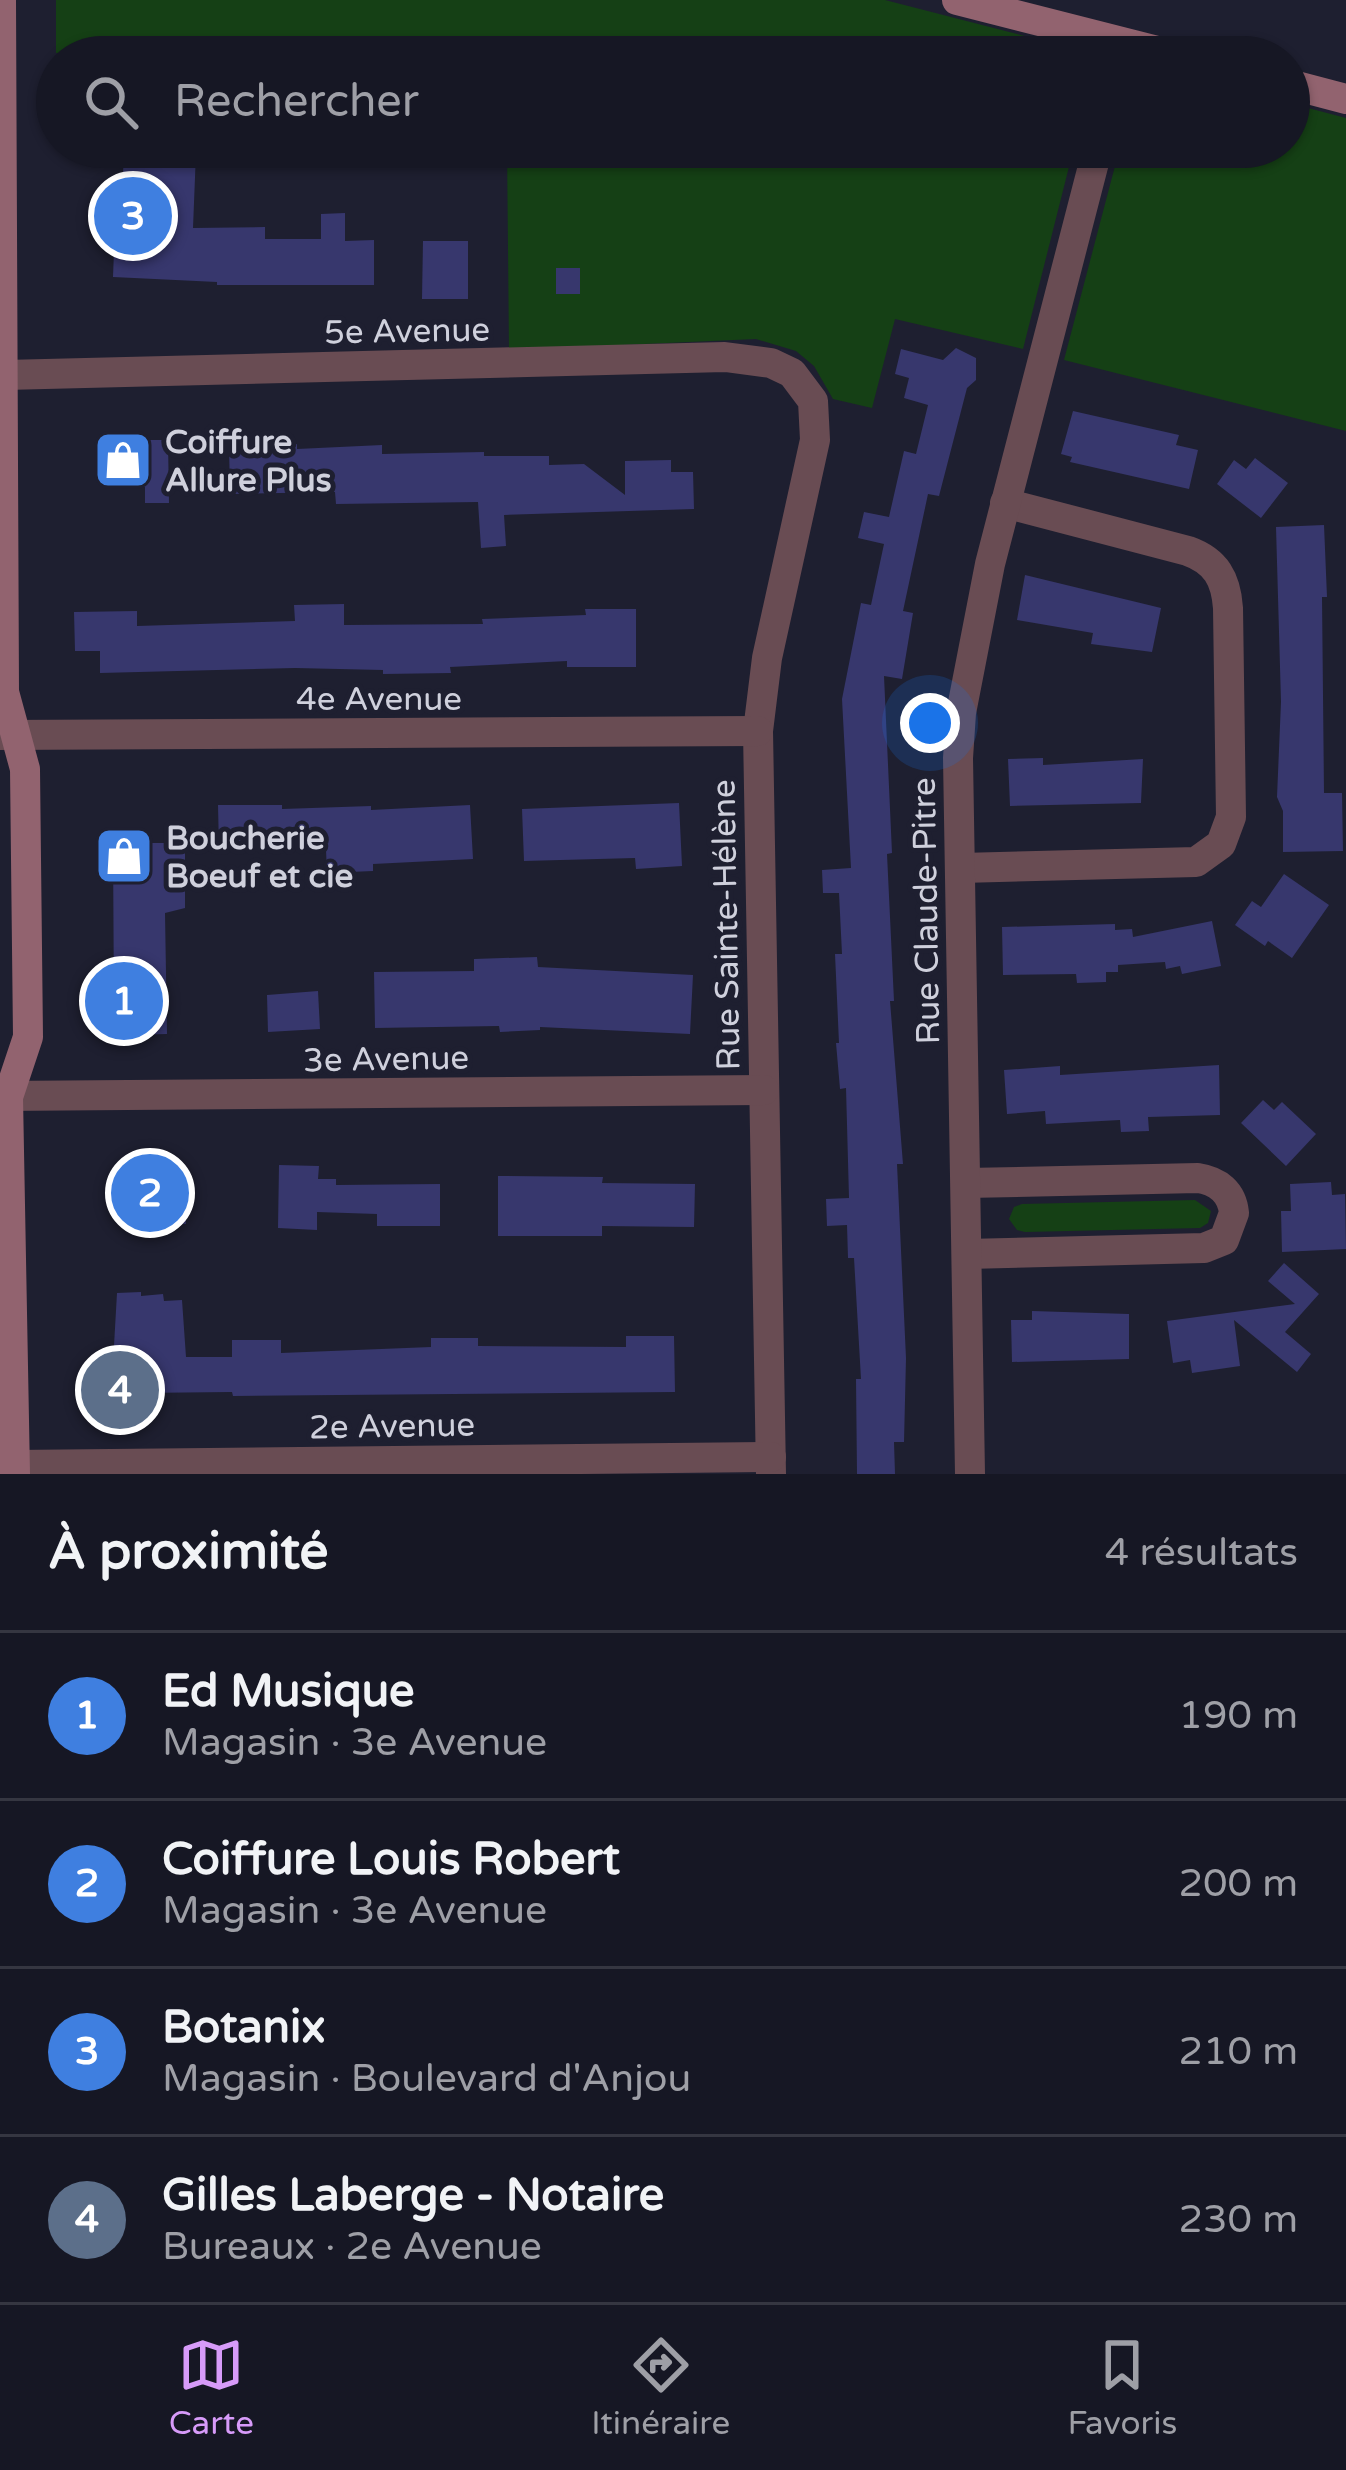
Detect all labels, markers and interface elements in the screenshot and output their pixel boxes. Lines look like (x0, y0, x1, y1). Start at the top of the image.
search box (36, 36, 1310, 168)
icon: search (78, 69, 144, 135)
text: Rechercher (174, 75, 419, 129)
pin: 3 (94, 171, 172, 261)
street label: 5e Avenue (324, 311, 490, 352)
place label: Coiffure Allure Plus (165, 423, 332, 500)
shop icon: Coiffure Allure Plus (92, 429, 154, 491)
street label: 4e Avenue (296, 680, 462, 719)
your location (900, 693, 960, 753)
street label: Rue Claude-Pitre (905, 777, 948, 1045)
street label: Rue Sainte-Hélène (704, 779, 749, 1071)
place label: Boucherie Boeuf et cie (166, 819, 353, 896)
shop icon: Boucherie Boeuf et cie (93, 825, 155, 887)
pin: 1 (85, 956, 163, 1046)
street label: 3e Avenue (303, 1039, 469, 1080)
pin: 2 (111, 1148, 189, 1238)
pin: 4 (81, 1345, 159, 1435)
street label: 2e Avenue (309, 1406, 475, 1447)
text: À proximité (48, 1521, 328, 1583)
text: 4 résultats (1105, 1529, 1298, 1576)
text: Ed Musique (162, 1665, 415, 1719)
text: 1 (75, 1692, 99, 1739)
text: 190 m (1179, 1692, 1298, 1739)
text: Magasin · 3e Avenue (162, 1719, 547, 1766)
text: Coiffure Louis Robert (162, 1833, 620, 1887)
text: 2 (75, 1860, 99, 1907)
text: 200 m (1179, 1860, 1298, 1907)
text: Magasin · 3e Avenue (162, 1887, 547, 1934)
text: Botanix (162, 2001, 326, 2055)
text: 3 (75, 2028, 99, 2075)
text: 210 m (1179, 2028, 1298, 2075)
text: Magasin · Boulevard d'Anjou (162, 2055, 691, 2102)
text: Gilles Laberge - Notaire (162, 2169, 664, 2223)
text: 4 (75, 2196, 99, 2243)
text: 230 m (1179, 2196, 1298, 2243)
text: Bureaux · 2e Avenue (162, 2223, 542, 2270)
tab: Carte (169, 2332, 254, 2443)
tab: Itinéraire (591, 2332, 730, 2443)
tab: Favoris (1067, 2332, 1177, 2443)

